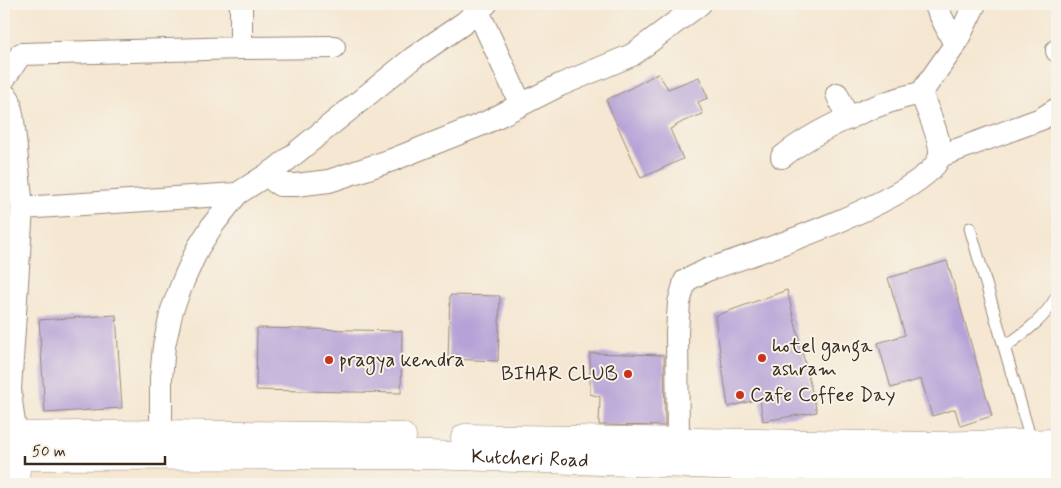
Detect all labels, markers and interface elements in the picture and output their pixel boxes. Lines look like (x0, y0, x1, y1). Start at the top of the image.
place label: hotel ganga ashram (772, 333, 873, 383)
place label: pragya kendra (339, 347, 465, 375)
marker: hotel ganga ashram (756, 352, 768, 364)
marker: pragya kendra (323, 354, 335, 366)
place label: BIHAR CLUB (501, 361, 618, 388)
marker: BIHAR CLUB (622, 368, 634, 380)
place label: Cafe Coffee Day (750, 382, 896, 409)
marker: Cafe Coffee Day (734, 389, 746, 401)
scale bar (25, 433, 165, 465)
text: 50 m (32, 442, 66, 462)
street label: Kutcheri Road (471, 443, 589, 474)

